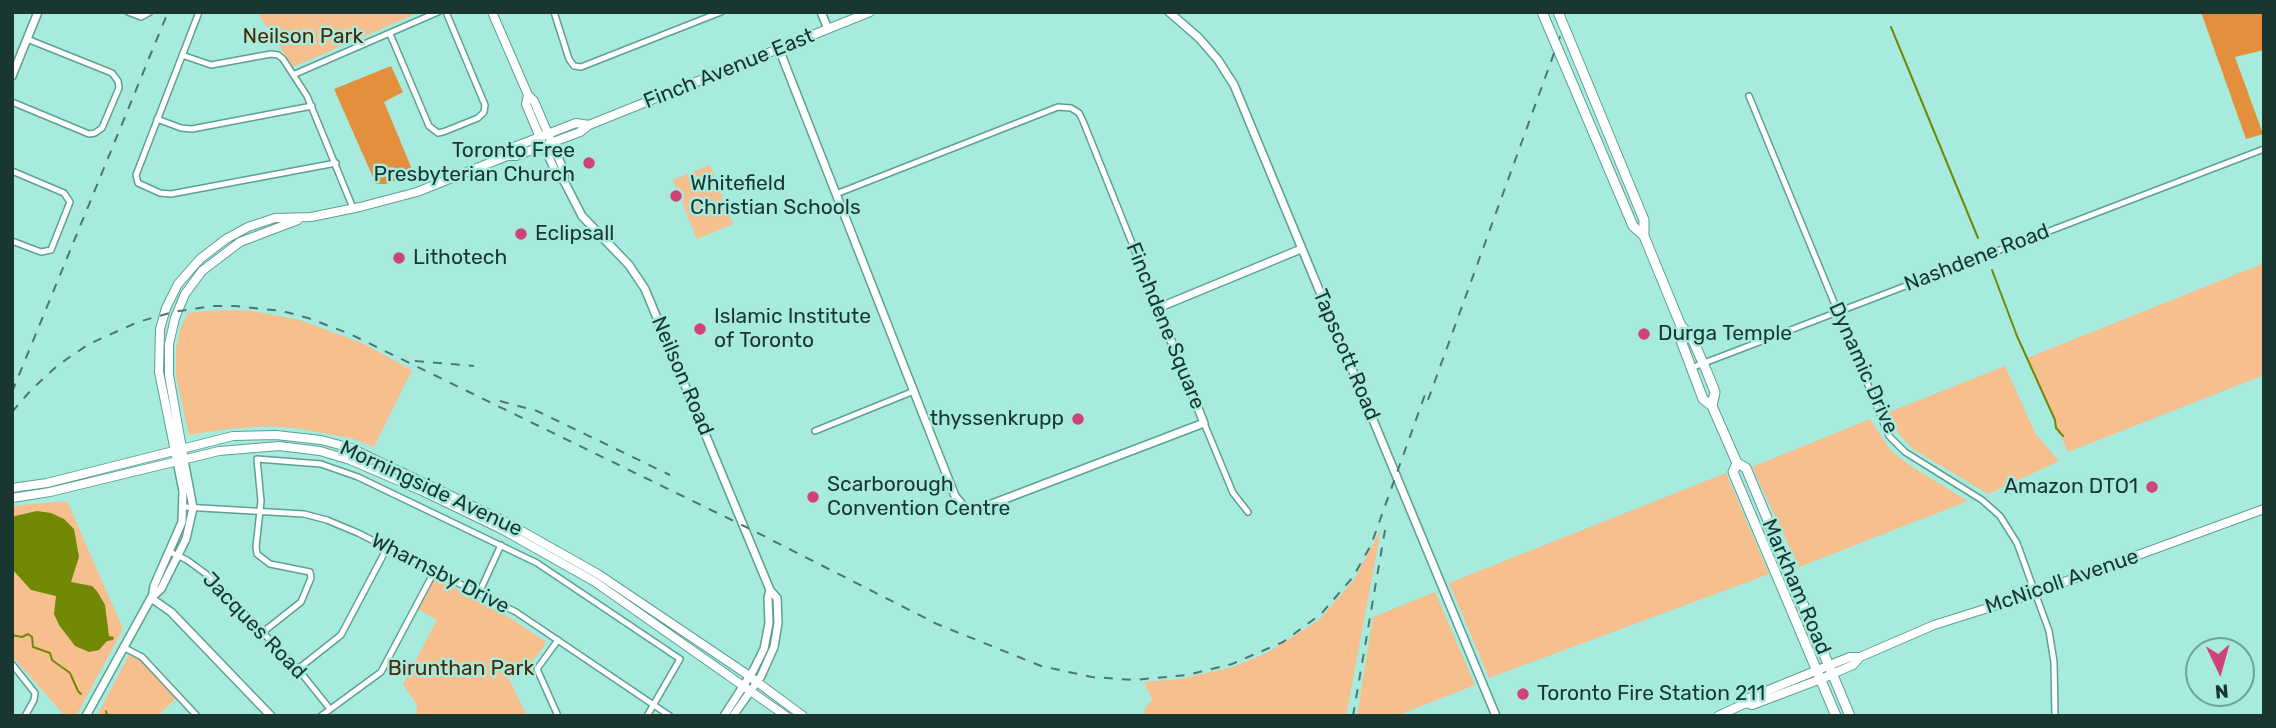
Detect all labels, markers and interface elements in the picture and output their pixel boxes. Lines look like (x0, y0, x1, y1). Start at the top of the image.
street label: Finch Avenue East (640, 23, 818, 115)
park label: Neilson Park (243, 24, 363, 50)
place label: Toronto Free Presbyterian Church (374, 138, 575, 188)
marker: Toronto Free Presbyterian Church (581, 155, 597, 171)
place label: Whitefield Christian Schools (690, 171, 861, 221)
marker: Whitefield Christian Schools (668, 188, 684, 204)
street label: Nashdene Road (1901, 219, 2053, 297)
place label: Eclipsall (535, 221, 614, 247)
marker: Eclipsall (513, 226, 529, 242)
street label: Finchdene Square (1120, 239, 1210, 413)
place label: Lithotech (413, 245, 507, 271)
marker: Lithotech (391, 250, 407, 266)
street label: Tapscott Road (1307, 286, 1385, 424)
street label: Dynamic Drive (1823, 298, 1903, 438)
place label: Islamic Institute of Toronto (714, 304, 871, 354)
street label: Neilson Road (646, 313, 718, 439)
marker: Islamic Institute of Toronto (692, 321, 708, 337)
place label: Durga Temple (1658, 321, 1792, 347)
marker: Durga Temple (1636, 326, 1652, 342)
place label: thyssenkrupp (930, 406, 1064, 432)
marker: thyssenkrupp (1070, 411, 1086, 427)
street label: Morningside Avenue (336, 436, 526, 542)
place label: Scarborough Convention Centre (827, 472, 1010, 522)
place label: Amazon DTO1 (2004, 474, 2138, 500)
marker: Amazon DTO1 (2144, 479, 2160, 495)
marker: Scarborough Convention Centre (805, 489, 821, 505)
street label: Markham Road (1756, 515, 1836, 659)
street label: Wharnsby Drive (367, 528, 513, 620)
street label: McNicoll Avenue (1982, 544, 2142, 620)
street label: Jacques Road (197, 567, 311, 685)
north arrow (2185, 637, 2255, 707)
park label: Birunthan Park (388, 656, 534, 682)
text: N (2214, 679, 2230, 703)
place label: Toronto Fire Station 211 (1537, 681, 1765, 707)
marker: Toronto Fire Station 211 (1515, 686, 1531, 702)

